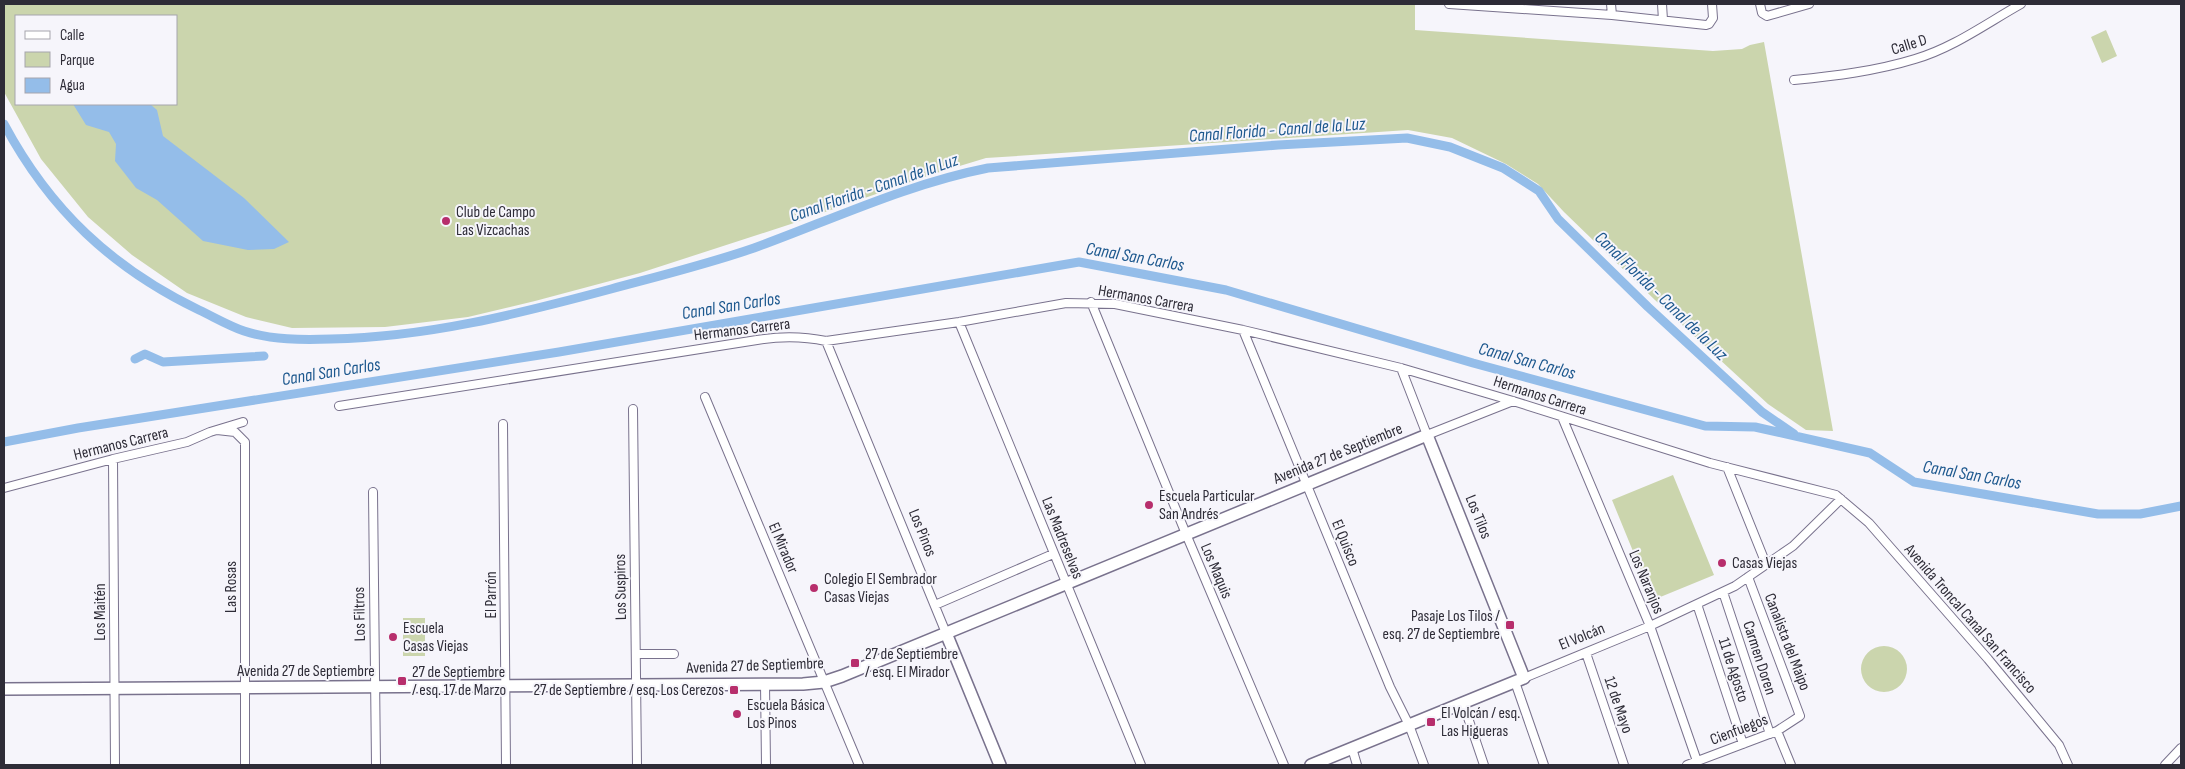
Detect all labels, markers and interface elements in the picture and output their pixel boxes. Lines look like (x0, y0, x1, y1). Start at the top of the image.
legend (15, 15, 178, 105)
text: Calle (60, 26, 84, 45)
street label: Calle D (1889, 31, 1929, 59)
text: Parque (60, 51, 95, 70)
text: Agua (59, 76, 85, 95)
water label: Canal Florida - Canal de la Luz (1188, 113, 1366, 147)
water label: Canal Florida - Canal de la Luz (787, 149, 962, 227)
place label: Club de Campo Las Vizcachas (456, 203, 535, 240)
marker: Club de Campo Las Vizcachas (440, 215, 452, 227)
water label: Canal Florida - Canal de la Luz (1590, 227, 1732, 365)
water label: Canal San Carlos (1084, 238, 1186, 276)
street label: Hermanos Carrera (1097, 281, 1195, 317)
water label: Canal San Carlos (680, 288, 782, 324)
street label: Hermanos Carrera (693, 315, 791, 345)
water label: Canal San Carlos (1476, 338, 1578, 384)
water label: Canal San Carlos (280, 354, 382, 390)
street label: Hermanos Carrera (1491, 372, 1589, 420)
street label: Avenida 27 de Septiembre (1270, 419, 1405, 489)
street label: Hermanos Carrera (72, 423, 170, 465)
water label: Canal San Carlos (1921, 456, 2023, 494)
place label: Escuela Particular San Andrés (1159, 487, 1255, 524)
street label: Los Tilos (1461, 492, 1495, 542)
street label: Las Madreselvas (1037, 494, 1087, 582)
marker: Escuela Particular San Andrés (1143, 499, 1155, 511)
street label: Los Pinos (904, 506, 940, 560)
street label: El Quisco (1327, 517, 1363, 569)
street label: El Mirador (764, 520, 802, 576)
street label: Los Maquis (1196, 540, 1236, 602)
street label: Avenida Troncal Canal San Francisco (1899, 540, 2040, 697)
street label: Los Naranjos (1624, 547, 1668, 617)
street label: Los Suspiros (611, 553, 631, 620)
place label: Casas Viejas (1732, 554, 1797, 573)
marker: Casas Viejas (1716, 557, 1728, 569)
street label: Las Rosas (222, 561, 241, 613)
place label: Colegio El Sembrador Casas Viejas (824, 570, 937, 607)
street label: El Parrón (482, 571, 501, 619)
marker: Colegio El Sembrador Casas Viejas (808, 582, 820, 594)
street label: Los Maitén (91, 583, 110, 641)
street label: Los Filtros (350, 586, 370, 641)
street label: Canalista del Maipo (1760, 591, 1814, 693)
place label: Pasaje Los Tilos / esq. 27 de Septiembre (1383, 607, 1500, 644)
place label: Escuela Casas Viejas (403, 619, 468, 656)
marker: Pasaje Los Tilos / esq. 27 de Septiembre (1504, 619, 1516, 631)
street label: El Volcán (1556, 619, 1608, 655)
street label: Carmen Doren (1738, 619, 1780, 697)
marker: Escuela Casas Viejas (387, 631, 399, 643)
street label: 11 de Agosto (1714, 635, 1752, 705)
place label: 27 de Septiembre / esq. El Mirador (865, 645, 958, 682)
street label: Avenida 27 de Septiembre (685, 654, 824, 678)
marker: 27 de Septiembre / esq. El Mirador (849, 657, 861, 669)
street label: Avenida 27 de Septiembre (236, 662, 375, 681)
place label: 27 de Septiembre / esq. 17 de Marzo (412, 663, 506, 700)
street label: 12 de Mayo (1599, 674, 1637, 736)
marker: 27 de Septiembre / esq. 17 de Marzo (396, 675, 408, 687)
place label: 27 de Septiembre / esq. Los Cerezos (533, 681, 724, 700)
marker: 27 de Septiembre / esq. Los Cerezos (728, 684, 740, 696)
place label: Escuela Básica Los Pinos (747, 696, 825, 733)
place label: El Volcán / esq. Las Higueras (1441, 704, 1520, 741)
marker: Escuela Básica Los Pinos (731, 708, 743, 720)
street label: Cienfuegos (1707, 710, 1771, 750)
marker: El Volcán / esq. Las Higueras (1425, 716, 1437, 728)

